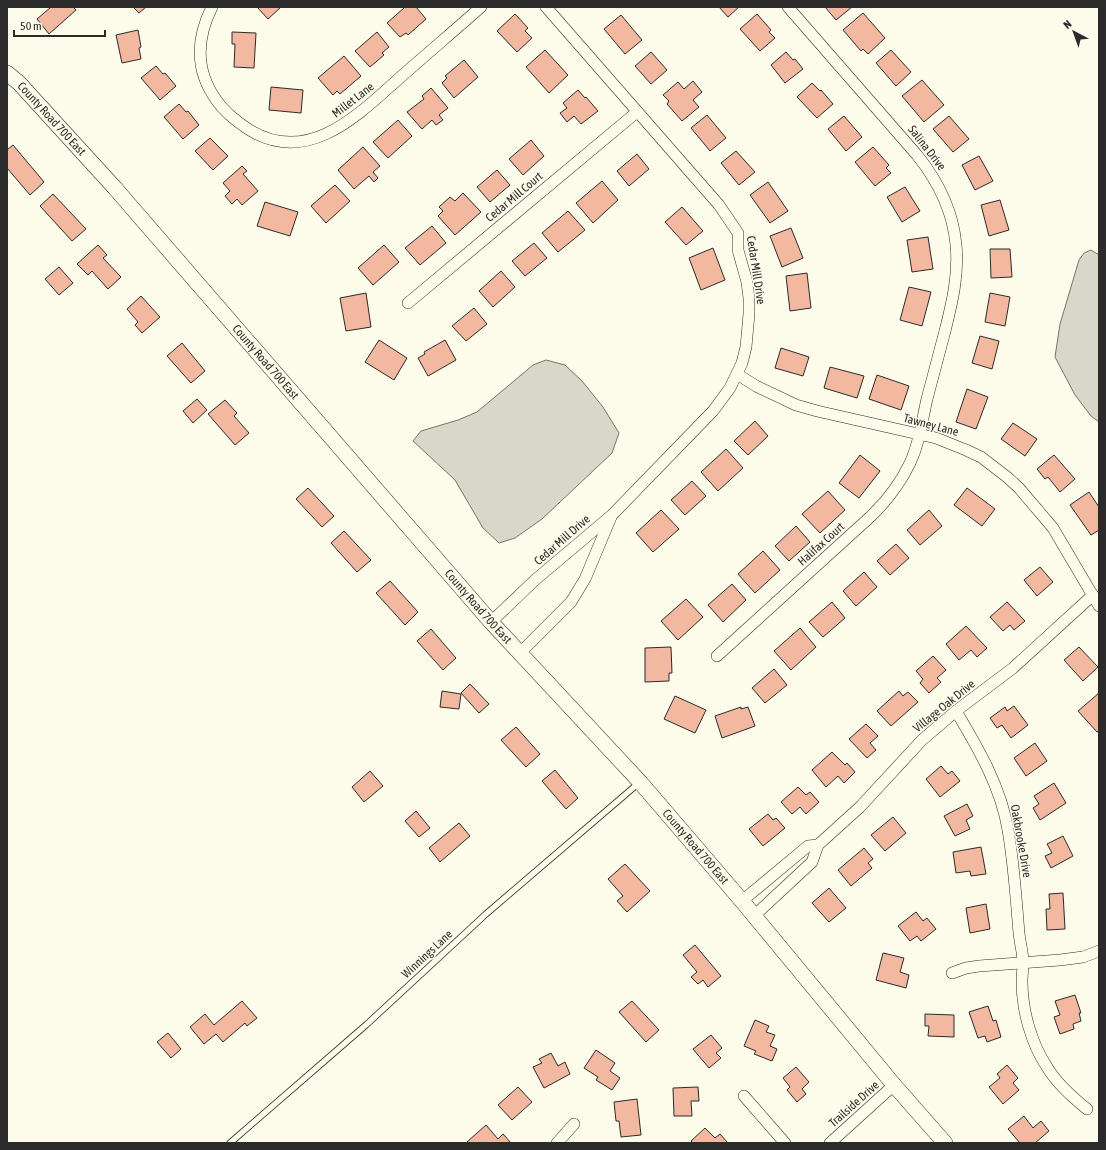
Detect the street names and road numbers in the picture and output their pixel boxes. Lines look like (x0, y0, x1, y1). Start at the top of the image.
street label: County Road 700 East (15, 79, 89, 159)
street label: Millet Lane (329, 79, 377, 121)
street label: Salina Drive (905, 123, 949, 173)
street label: Cedar Mill Court (483, 169, 546, 225)
street label: Cedar Mill Drive (744, 235, 768, 305)
street label: County Road 700 East (229, 322, 302, 403)
street label: Tawney Lane (902, 411, 960, 439)
street label: Cedar Mill Drive (531, 512, 593, 568)
street label: Halifax Court (795, 519, 847, 568)
street label: County Road 700 East (442, 567, 515, 647)
street label: Village Oak Drive (910, 677, 978, 735)
street label: Oakbrooke Drive (1008, 803, 1034, 879)
street label: County Road 700 East (659, 806, 732, 888)
street label: Winnings Lane (399, 927, 455, 981)
street label: Trailside Drive (826, 1078, 882, 1130)

